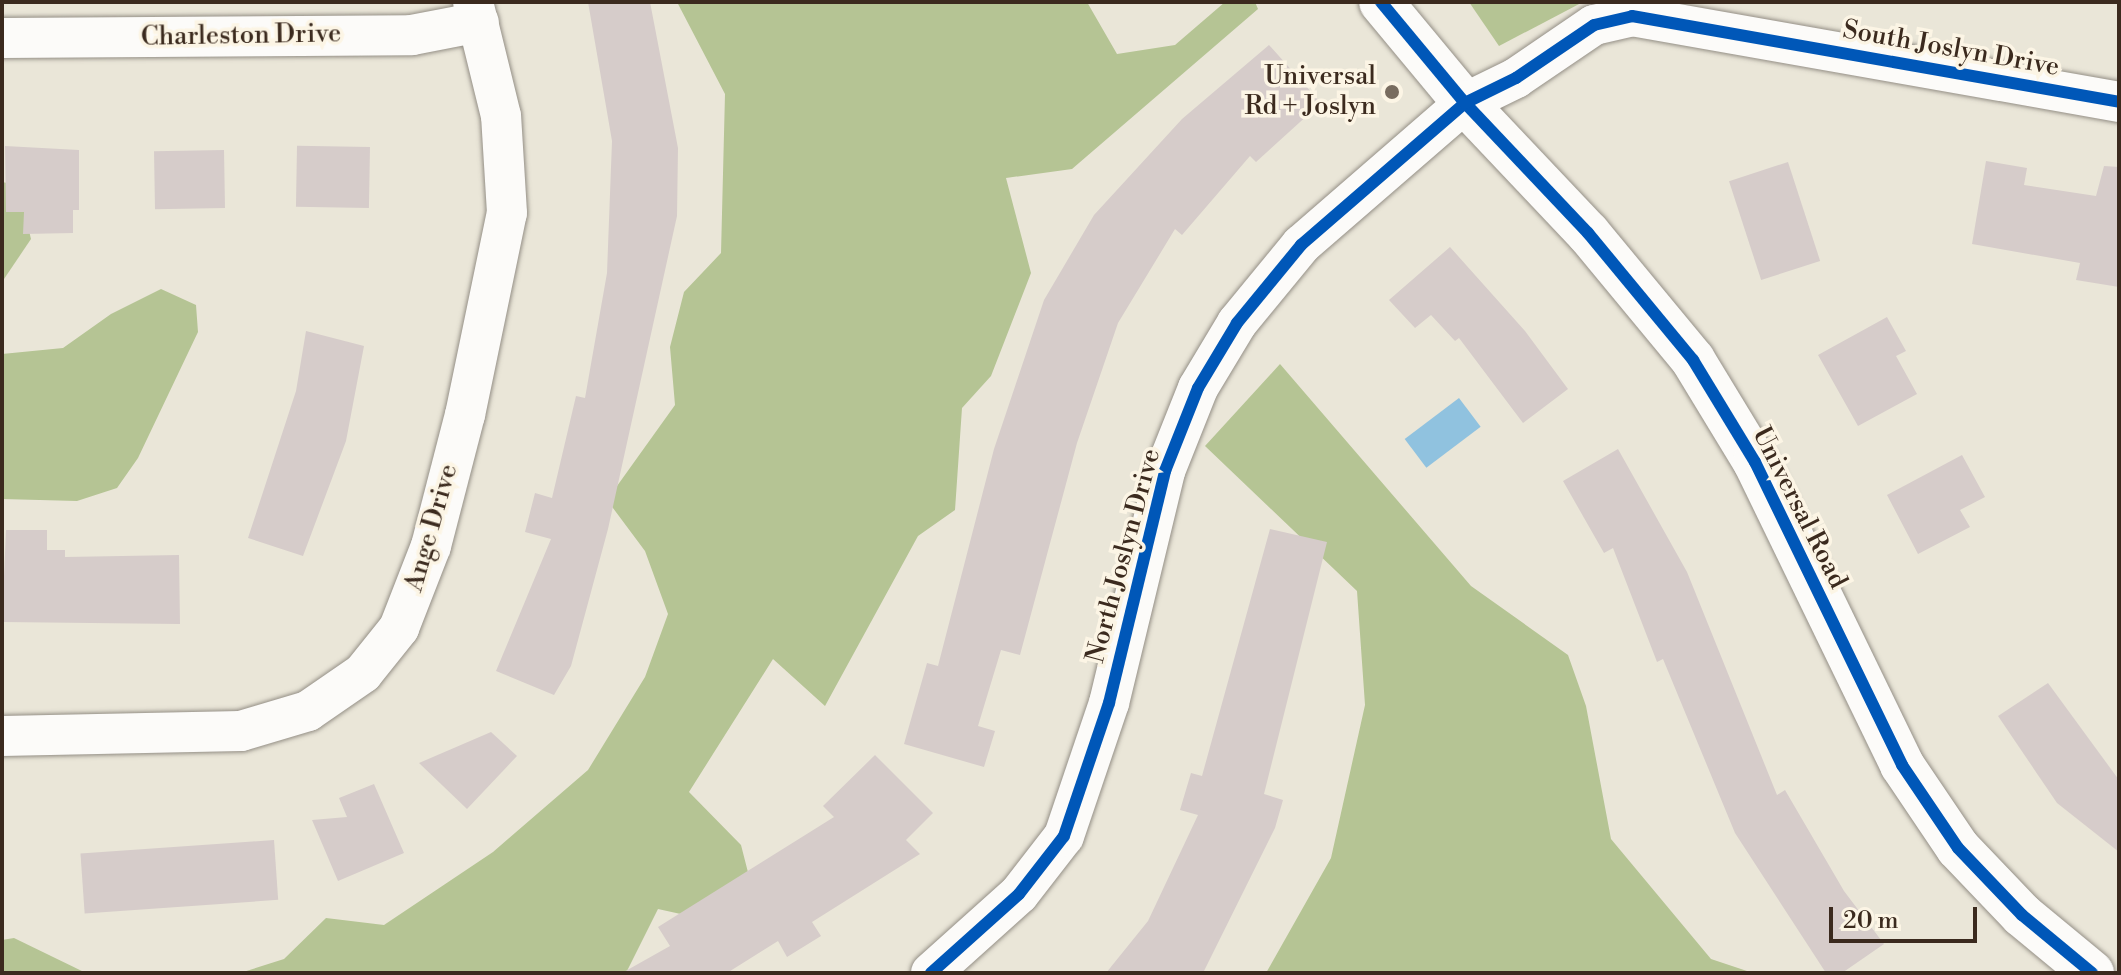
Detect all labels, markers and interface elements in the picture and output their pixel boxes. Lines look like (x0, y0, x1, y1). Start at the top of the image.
street label: South Joslyn Drive (1840, 15, 2062, 83)
street label: Charleston Drive (141, 19, 341, 53)
place label: Universal Rd + Joslyn (1244, 61, 1376, 122)
marker: Universal Rd + Joslyn (1383, 83, 1401, 101)
street label: Universal Road (1745, 422, 1853, 594)
street label: North Joslyn Drive (1080, 445, 1168, 667)
street label: Ange Drive (399, 461, 465, 595)
scale bar (1833, 891, 1981, 941)
text: 20 m (1843, 906, 1899, 936)

